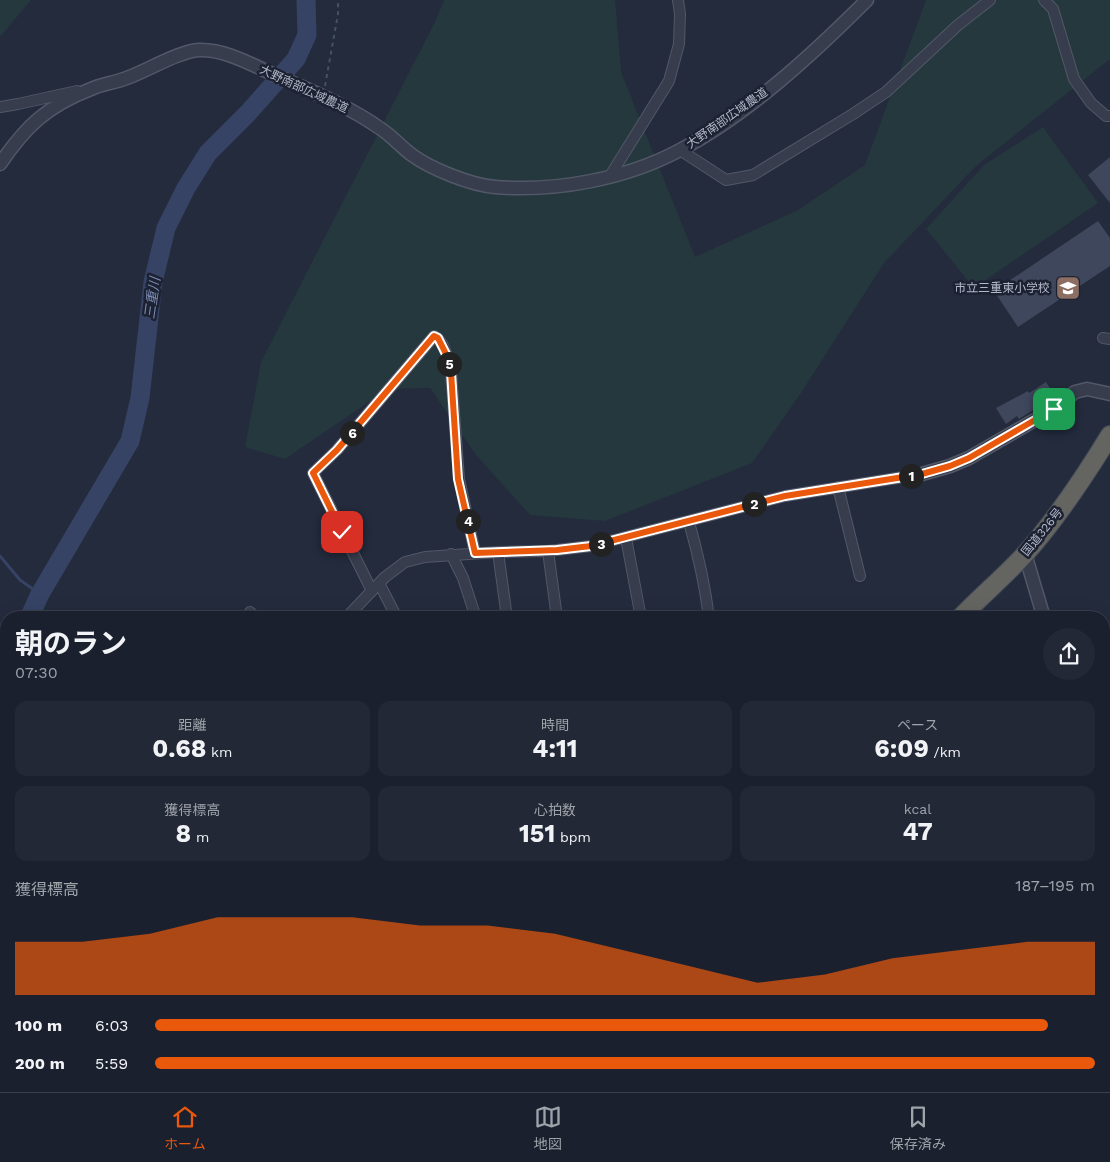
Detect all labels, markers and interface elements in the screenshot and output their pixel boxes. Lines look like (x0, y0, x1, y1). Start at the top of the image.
street label: 大野南部広域農道 (258, 62, 350, 116)
street label: 大野南部広域農道 (684, 85, 770, 151)
water label: 三重川 (141, 274, 163, 320)
school or university icon: 市立三重東小学校 (1055, 275, 1081, 301)
place label: 市立三重東小学校 (954, 281, 1050, 295)
pin: 5 (436, 352, 462, 376)
text: 5 (445, 356, 454, 372)
pin (1033, 388, 1075, 430)
icon: arrive (1040, 395, 1068, 423)
pin: 6 (340, 420, 364, 446)
text: 6 (348, 425, 357, 441)
pin: 1 (898, 464, 924, 488)
text: 1 (908, 468, 915, 484)
pin: 2 (742, 492, 766, 516)
text: 2 (750, 496, 759, 512)
street label: 国道326号 (1019, 505, 1065, 559)
pin: 4 (456, 508, 480, 534)
pin (321, 511, 363, 553)
text: 4 (464, 513, 473, 529)
icon: check (328, 518, 356, 546)
pin: 3 (588, 532, 614, 556)
text: 3 (597, 536, 606, 552)
text: 朝のラン (15, 627, 127, 660)
button: share (1043, 628, 1095, 680)
text: 07:30 (15, 663, 58, 682)
text: 距離 (178, 717, 206, 733)
text: 時間 (541, 717, 569, 733)
text: ペース (897, 717, 938, 733)
text: 0.68 (152, 734, 206, 763)
text: 4:11 (532, 734, 578, 763)
text: 6:09 (874, 734, 929, 763)
text: km (206, 744, 232, 760)
text: /km (929, 744, 961, 760)
text: kcal (904, 801, 932, 817)
text: 獲得標高 (164, 802, 220, 818)
text: 心拍数 (534, 802, 576, 818)
text: 47 (903, 817, 933, 846)
text: 8 (175, 819, 191, 848)
text: 151 (519, 819, 555, 848)
text: m (191, 829, 209, 845)
text: bpm (555, 829, 591, 845)
text: 187–195 m (1015, 876, 1095, 895)
text: 獲得標高 (15, 880, 79, 899)
text: 100 m (15, 1016, 62, 1035)
text: 6:03 (95, 1016, 128, 1035)
text: 200 m (15, 1054, 65, 1073)
text: 5:59 (95, 1054, 128, 1073)
tab: ホーム (164, 1103, 206, 1153)
tab: 地図 (534, 1103, 562, 1153)
tab: 保存済み (890, 1103, 946, 1153)

